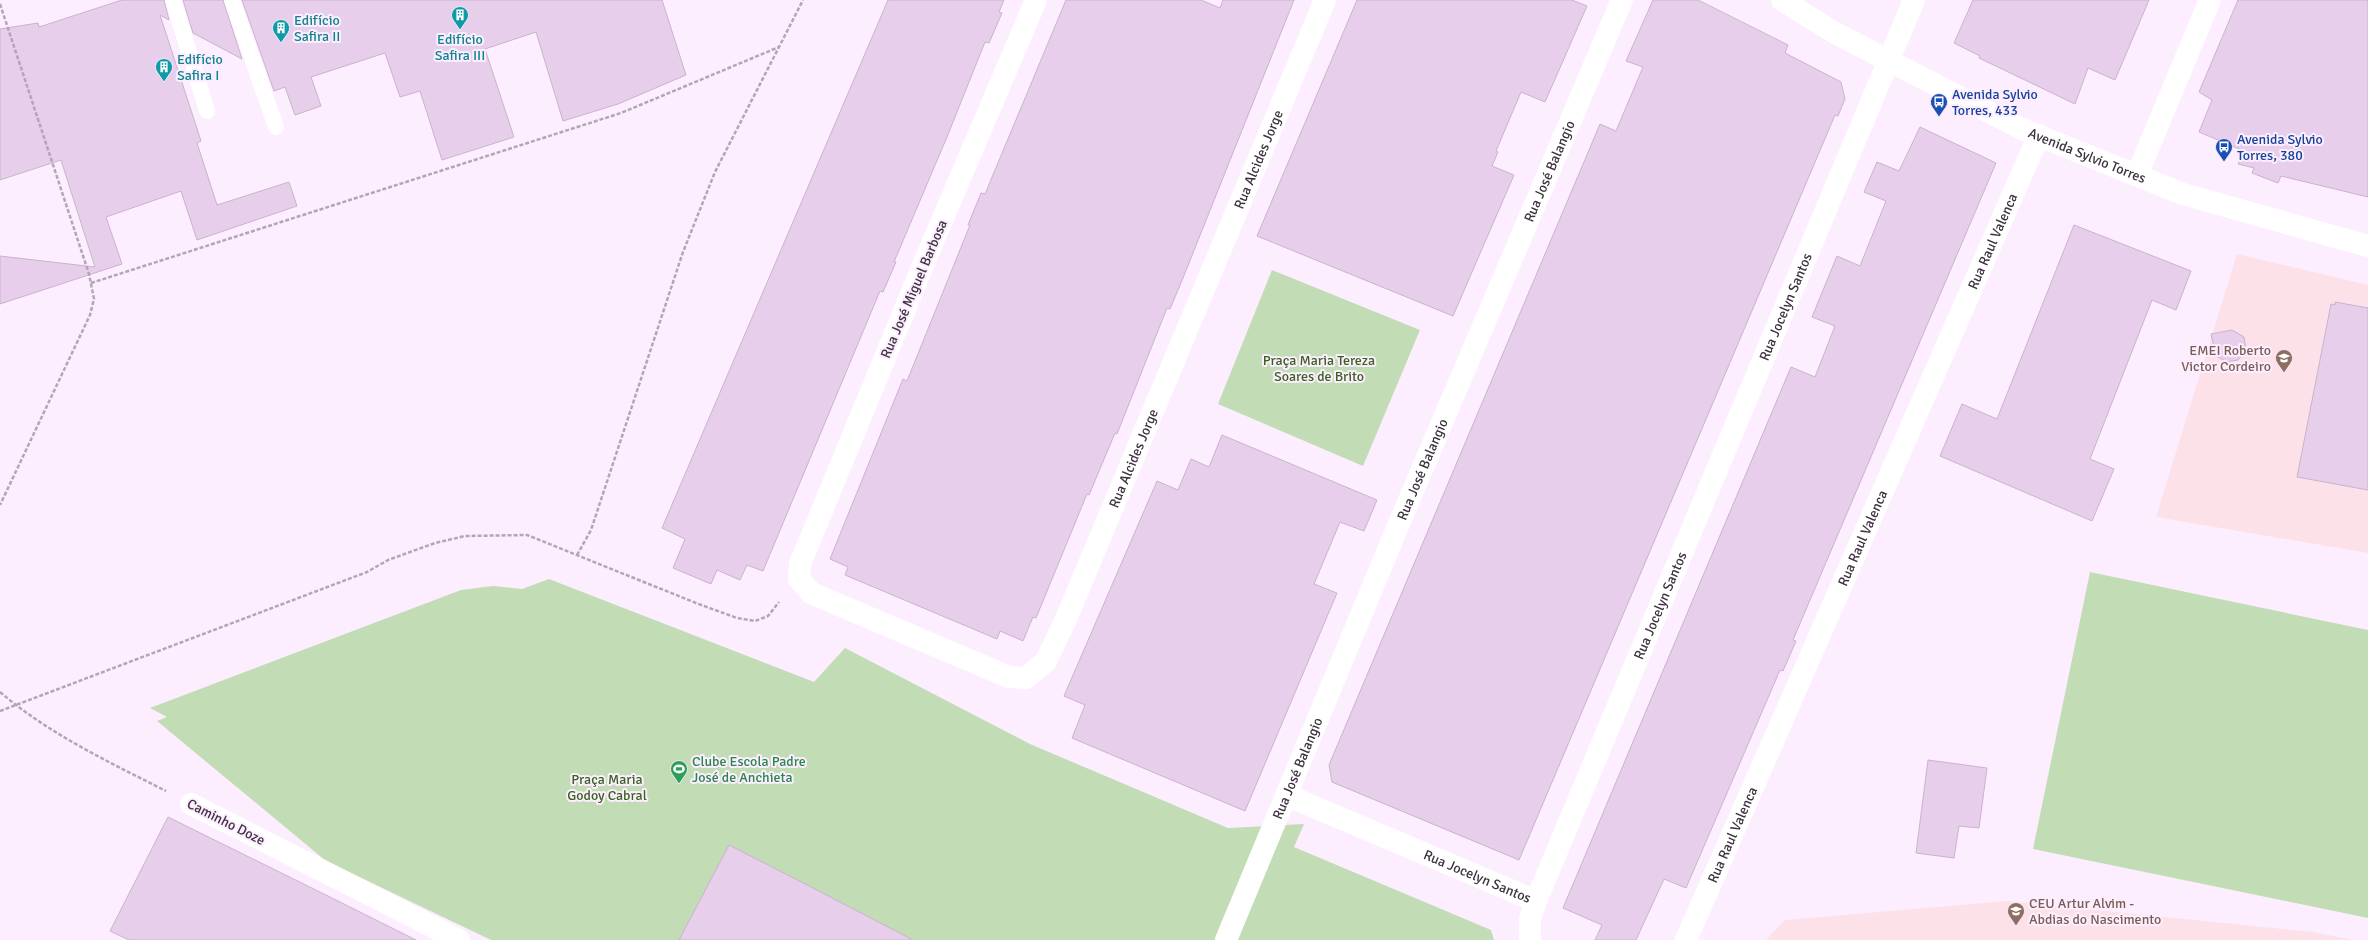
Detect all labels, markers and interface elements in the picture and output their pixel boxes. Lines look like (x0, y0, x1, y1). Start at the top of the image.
building icon: Edifício Safira III (450, 5, 470, 30)
place label: Edifício Safira II (294, 12, 340, 45)
building icon: Edifício Safira II (271, 18, 291, 43)
place label: Edifício Safira III (435, 31, 485, 64)
place label: Edifício Safira I (177, 51, 223, 84)
building icon: Edifício Safira I (154, 57, 174, 82)
place label: Avenida Sylvio Torres, 433 (1952, 86, 2038, 119)
bus stop icon: Avenida Sylvio Torres, 433 (1929, 92, 1949, 117)
street label: Rua Alcides Jorge (1230, 107, 1287, 211)
street label: Rua José Balangio (1520, 118, 1578, 224)
street label: Avenida Sylvio Torres (2026, 124, 2148, 187)
place label: Avenida Sylvio Torres, 380 (2237, 131, 2323, 164)
bus stop icon: Avenida Sylvio Torres, 380 (2214, 137, 2234, 162)
street label: Rua Raul Valenca (1964, 191, 2021, 292)
street label: Rua José Miguel Barbosa (877, 217, 951, 361)
street label: Rua Jocelyn Santos (1755, 250, 1815, 363)
place label: EMEI Roberto Victor Cordeiro (2181, 342, 2271, 375)
school or university icon: EMEI Roberto Victor Cordeiro (2274, 348, 2294, 373)
park label: Praça Maria Tereza Soares de Brito (1263, 352, 1375, 385)
street label: Rua Alcides Jorge (1105, 406, 1161, 510)
street label: Rua José Balangio (1393, 416, 1451, 523)
street label: Rua Raul Valenca (1834, 487, 1891, 589)
street label: Rua Jocelyn Santos (1630, 549, 1690, 662)
street label: Rua José Balangio (1269, 715, 1326, 822)
place label: Clube Escola Padre José de Anchieta (692, 753, 806, 786)
sports icon: Clube Escola Padre José de Anchieta (669, 759, 689, 784)
park label: Praça Maria Godoy Cabral (567, 771, 647, 804)
street label: Rua Raul Valenca (1704, 784, 1761, 885)
street label: Caminho Doze (184, 795, 268, 849)
street label: Rua Jocelyn Santos (1421, 846, 1534, 906)
place label: CEU Artur Alvim - Abdias do Nascimento (2029, 895, 2161, 928)
school or university icon: CEU Artur Alvim - Abdias do Nascimento (2006, 901, 2026, 926)

